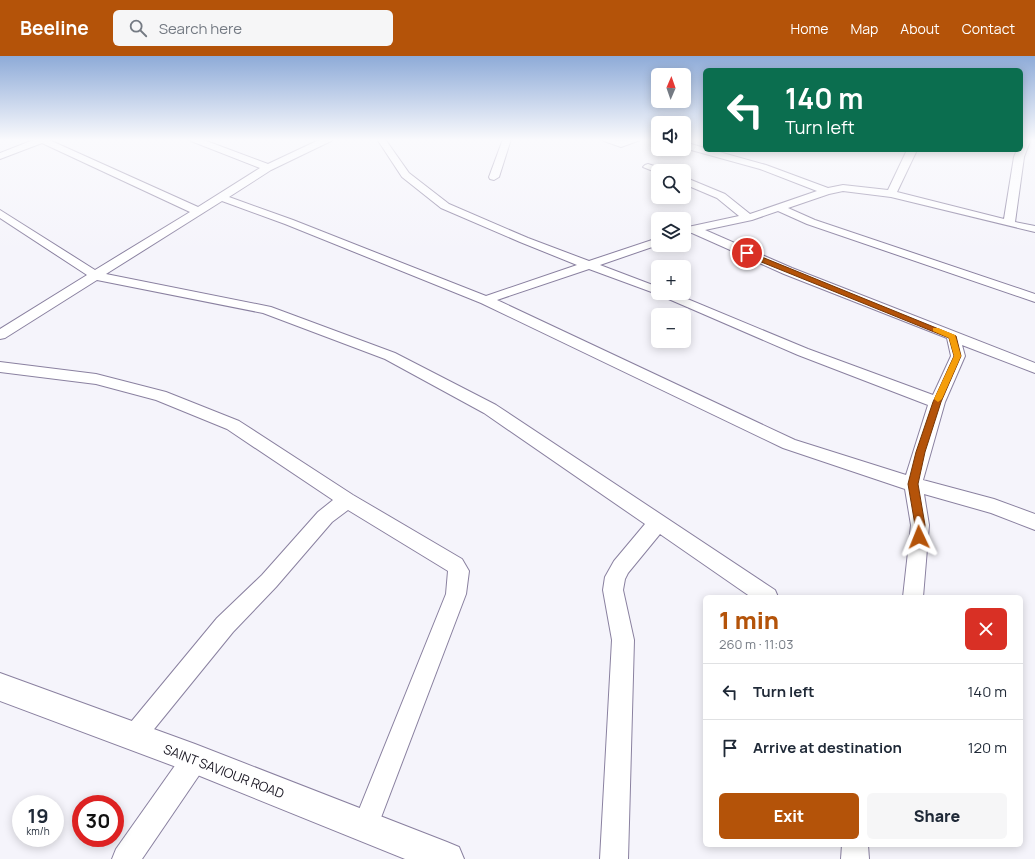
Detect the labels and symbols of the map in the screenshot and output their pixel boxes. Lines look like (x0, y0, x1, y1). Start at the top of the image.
north arrow (651, 68, 691, 108)
pin (730, 236, 764, 270)
position arrow (898, 516, 940, 558)
street label: SAINT SAVIOUR ROAD (161, 740, 287, 802)
speed limit sign: 30 (72, 795, 124, 847)

